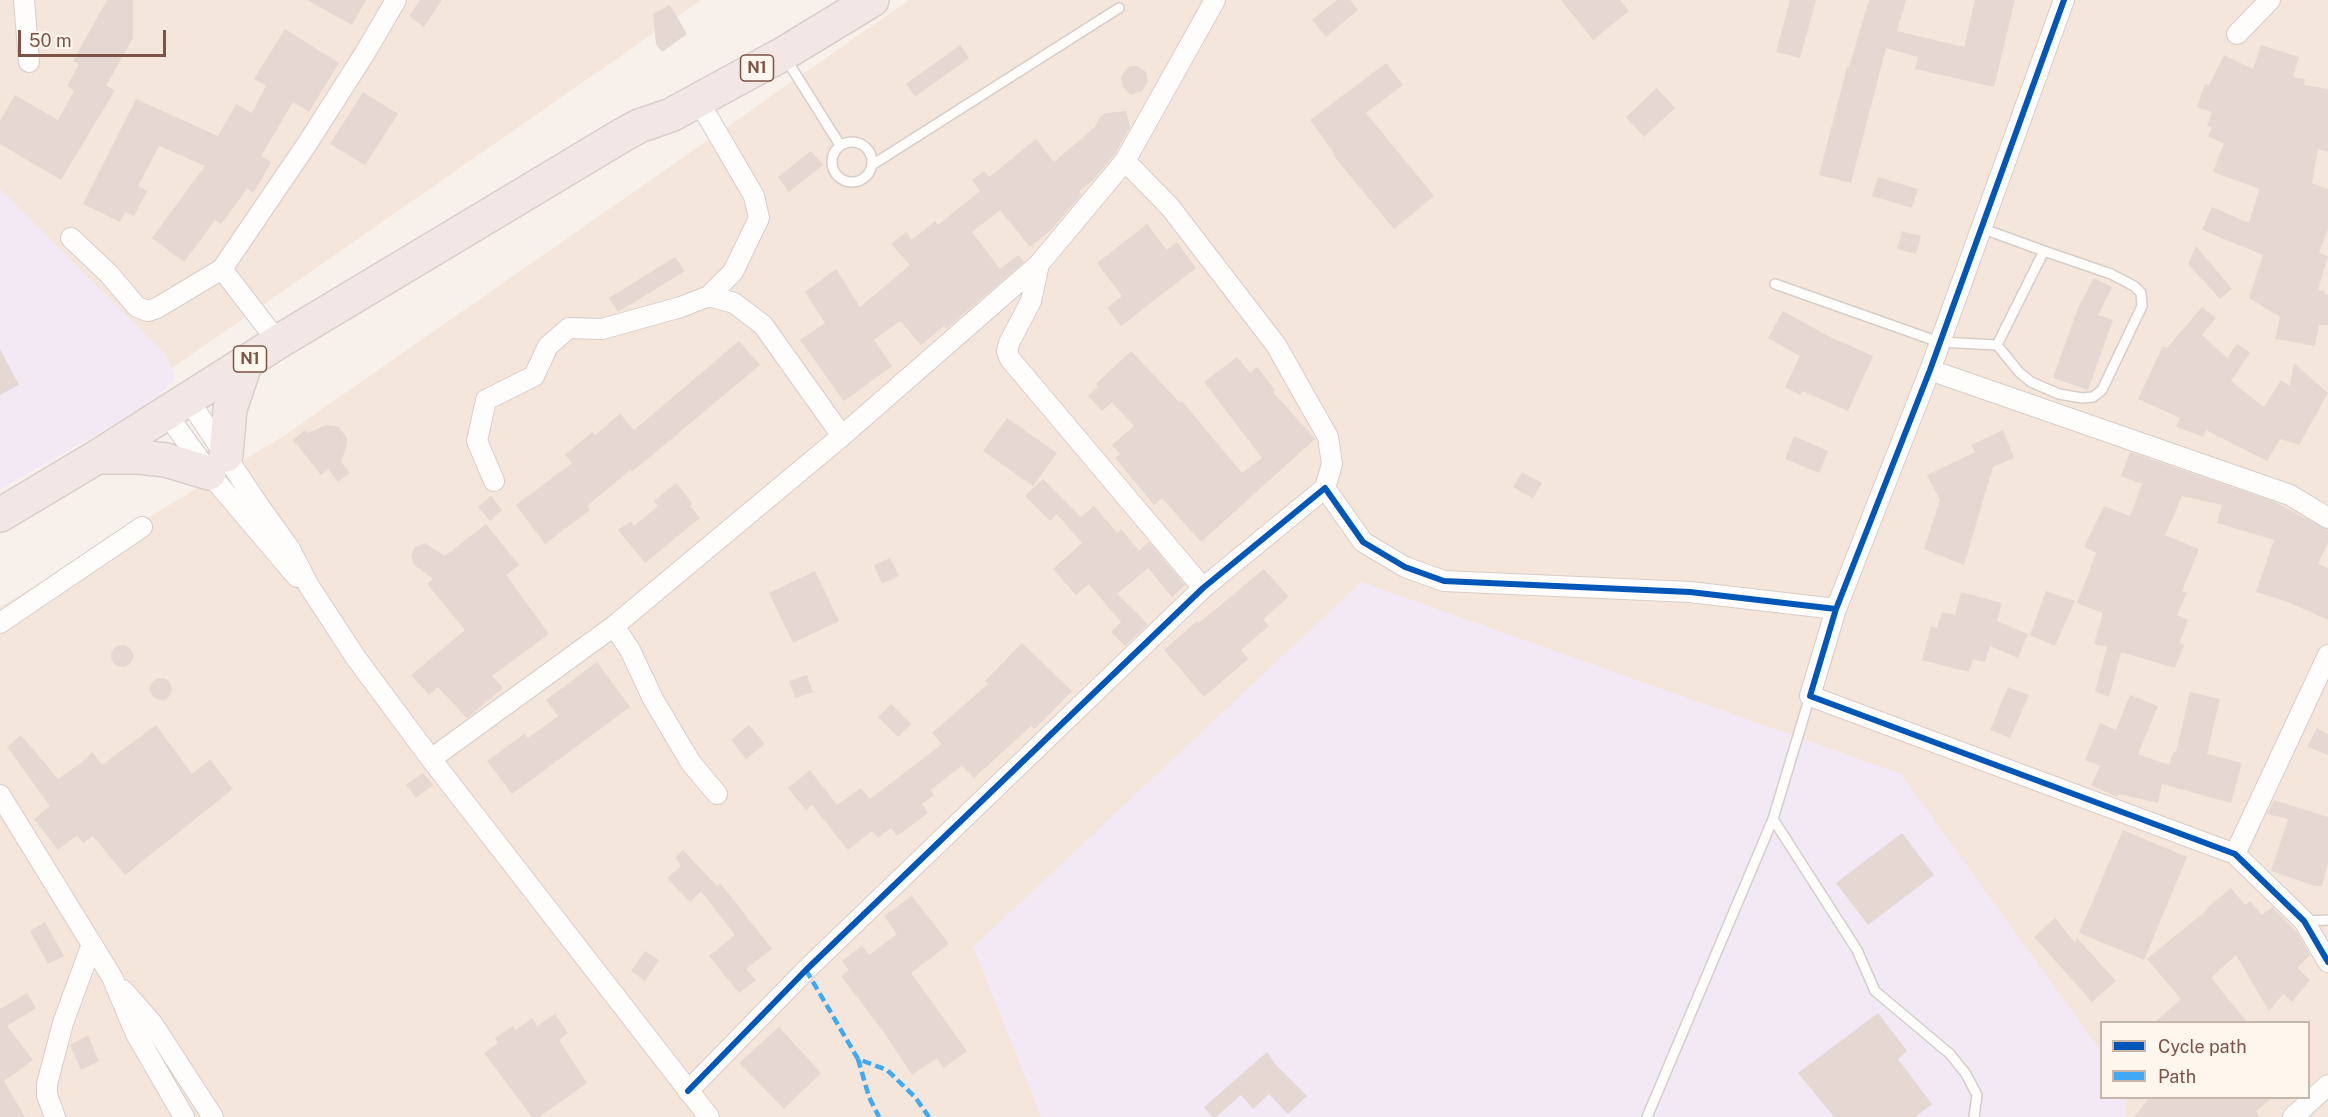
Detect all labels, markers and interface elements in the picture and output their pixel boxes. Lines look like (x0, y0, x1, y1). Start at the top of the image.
scale bar (21, 18, 170, 56)
text: 50 m (29, 30, 72, 51)
road number: N1 (740, 55, 774, 81)
road number: N1 (234, 346, 266, 372)
legend (2100, 1021, 2310, 1099)
text: Cycle path (2158, 1036, 2247, 1057)
text: Path (2158, 1066, 2196, 1087)

